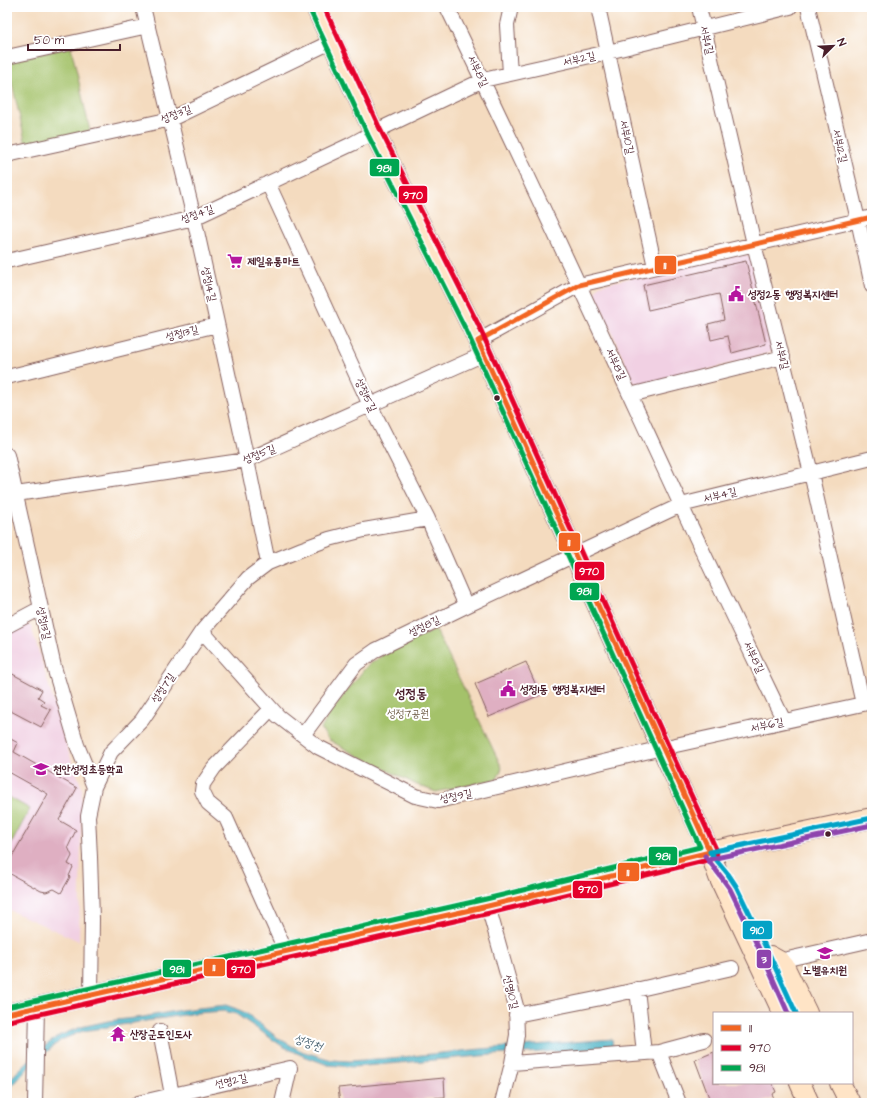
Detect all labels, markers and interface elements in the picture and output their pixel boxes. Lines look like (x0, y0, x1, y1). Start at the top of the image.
street label: 서부11길 (696, 24, 718, 56)
scale bar (28, 26, 120, 52)
north arrow (813, 26, 853, 66)
text: 50 m (34, 32, 65, 49)
text: N (833, 36, 850, 48)
street label: 서부2길 (561, 48, 597, 70)
street label: 서부8길 (464, 53, 492, 90)
street label: 성정3길 (158, 101, 194, 127)
street label: 서부10길 (616, 118, 638, 156)
street label: 서부12길 (829, 128, 851, 165)
line badge: 981 (369, 158, 400, 177)
text: 981 (377, 161, 392, 176)
line badge: 970 (398, 185, 428, 204)
text: 970 (403, 188, 423, 203)
street label: 성정4길 (178, 201, 216, 227)
supermarket icon: 제일유통마트 (226, 252, 244, 270)
place label: 제일유통마트 (247, 254, 300, 269)
line badge: 11 (654, 255, 677, 275)
text: 11 (664, 258, 667, 273)
street label: 성정14길 (198, 265, 220, 303)
public building icon: 성정2동 행정복지센터 (727, 285, 745, 303)
place label: 성정2동 행정복지센터 (748, 287, 838, 302)
street label: 성정13길 (164, 322, 200, 344)
street label: 서부11길 (771, 339, 793, 371)
street label: 서부8길 (602, 346, 630, 383)
street label: 성정15길 (352, 376, 380, 415)
unlabelled marker (492, 393, 502, 403)
street label: 성정5길 (240, 441, 278, 467)
street label: 서부4길 (702, 484, 738, 506)
line badge: 11 (558, 532, 581, 552)
text: 11 (568, 535, 571, 550)
line badge: 970 (574, 561, 605, 581)
text: 970 (579, 564, 599, 579)
line badge: 981 (569, 582, 600, 601)
text: 981 (577, 584, 592, 599)
street label: 성정13길 (33, 605, 55, 641)
street label: 성정8길 (406, 612, 443, 640)
street label: 서부8길 (740, 639, 768, 676)
street label: 성정7길 (147, 670, 179, 706)
public building icon: 성정1동 행정복지센터 (499, 680, 517, 698)
place label: 성정1동 행정복지센터 (520, 682, 605, 697)
district label: 성정동 (394, 685, 427, 703)
park label: 성정7공원 (387, 706, 429, 721)
street label: 서부6길 (749, 714, 785, 736)
school or university icon: 천안성정초등학교 (32, 760, 50, 778)
place label: 천안성정초등학교 (53, 762, 124, 777)
street label: 성정9길 (438, 785, 474, 806)
unlabelled marker (823, 829, 833, 839)
line badge: 981 (648, 846, 678, 866)
text: 981 (656, 849, 671, 864)
line badge: 11 (617, 862, 640, 882)
text: 11 (627, 865, 630, 880)
line badge: 970 (572, 880, 603, 899)
text: 970 (578, 882, 598, 897)
line badge: 910 (742, 920, 773, 940)
text: 910 (750, 923, 764, 938)
school or university icon: 노벨유치원 (816, 944, 834, 962)
line badge: 3 (756, 949, 772, 969)
text: 3 (760, 952, 767, 967)
line badge: 11 (203, 958, 226, 977)
line badge: 981 (162, 959, 192, 978)
line badge: 970 (226, 959, 256, 979)
text: 11 (213, 960, 216, 975)
text: 981 (170, 962, 185, 977)
text: 970 (231, 962, 251, 977)
place label: 노벨유치원 (803, 963, 847, 978)
street label: 선영10길 (500, 973, 522, 1011)
legend (713, 1012, 853, 1084)
text: 11 (749, 1020, 753, 1037)
temple icon: 산장군도인도사 (109, 1025, 127, 1043)
place label: 산장군도인도사 (130, 1027, 192, 1042)
water label: 성정천 (292, 1030, 326, 1056)
text: 970 (749, 1040, 771, 1057)
text: 981 (749, 1060, 766, 1077)
street label: 선영2길 (213, 1070, 249, 1092)

